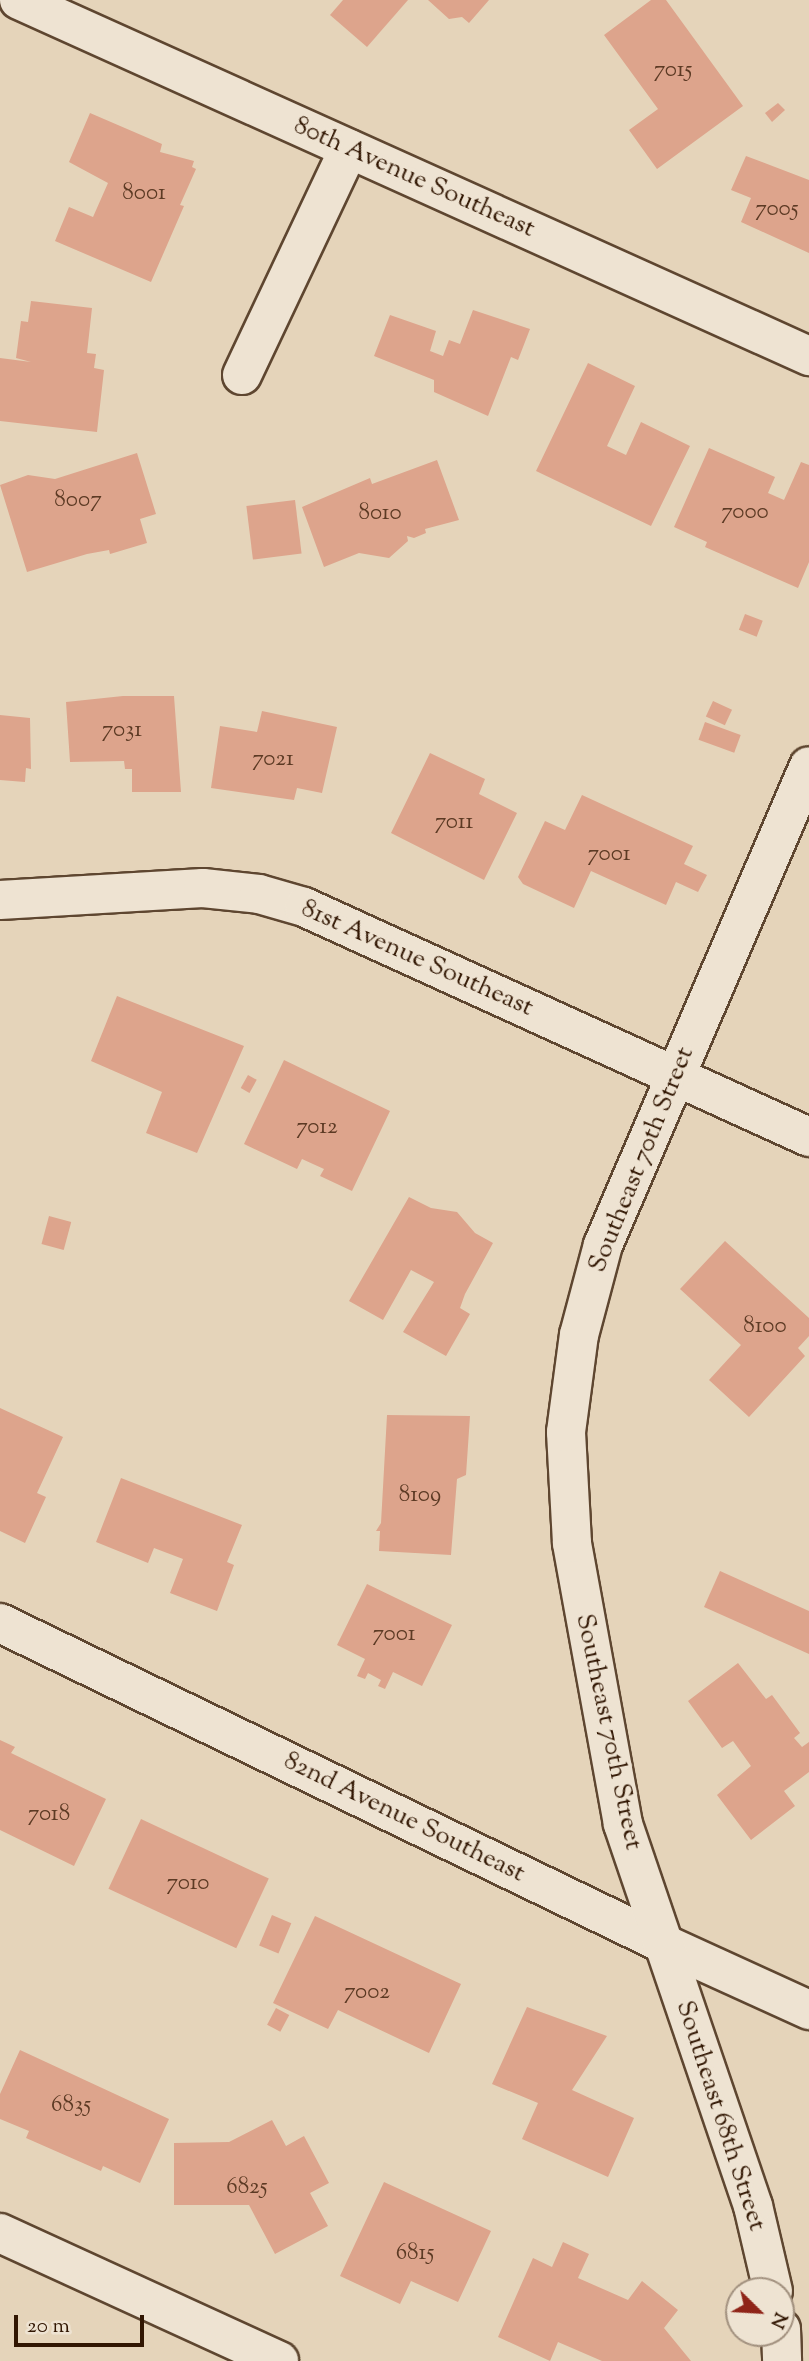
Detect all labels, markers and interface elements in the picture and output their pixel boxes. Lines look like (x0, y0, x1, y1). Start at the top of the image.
house number: 7015 (654, 57, 692, 85)
street label: 80th Avenue Southeast (289, 111, 539, 245)
house number: 8001 (122, 180, 166, 208)
house number: 7005 (755, 196, 799, 224)
house number: 8007 (54, 487, 102, 515)
house number: 7000 (721, 499, 769, 527)
house number: 8010 (358, 500, 402, 528)
house number: 7031 (102, 717, 142, 745)
house number: 7021 (252, 746, 294, 774)
house number: 7011 (435, 809, 473, 837)
house number: 7001 (587, 841, 631, 869)
street label: 81st Avenue Southeast (296, 894, 538, 1024)
street label: Southeast 70th Street (583, 1043, 701, 1277)
house number: 7012 (296, 1114, 338, 1142)
house number: 8100 (743, 1313, 787, 1341)
house number: 8109 (399, 1482, 441, 1510)
street label: Southeast 70th Street (568, 1611, 648, 1853)
house number: 7001 (372, 1621, 416, 1649)
street label: 82nd Avenue Southeast (278, 1746, 530, 1890)
house number: 7018 (28, 1801, 70, 1829)
house number: 7010 (167, 1870, 209, 1898)
house number: 7002 (344, 1979, 390, 2007)
street label: Southeast 68th Street (668, 1997, 772, 2235)
house number: 6835 (51, 2092, 91, 2120)
house number: 6825 (226, 2174, 268, 2202)
house number: 6815 (396, 2240, 434, 2268)
north arrow (725, 2277, 795, 2347)
scale bar (18, 2302, 147, 2346)
text: N (762, 2308, 793, 2332)
text: 20 m (27, 2312, 70, 2342)

